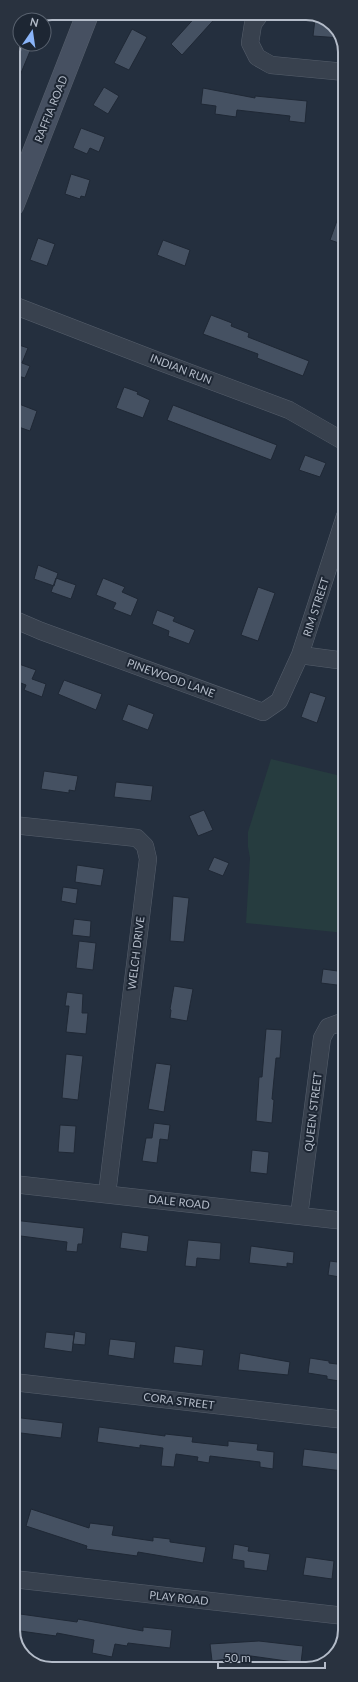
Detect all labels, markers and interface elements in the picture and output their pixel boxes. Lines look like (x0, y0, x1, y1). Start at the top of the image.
north arrow (12, 12, 52, 52)
text: N (29, 14, 40, 29)
street label: RAFFIA ROAD (31, 73, 70, 144)
street label: INDIAN RUN (149, 351, 214, 386)
street label: RIM STREET (300, 575, 331, 638)
street label: PINEWOOD LANE (126, 656, 217, 699)
street label: WELCH DRIVE (125, 916, 146, 990)
street label: QUEEN STREET (301, 1071, 324, 1152)
street label: DALE ROAD (148, 1192, 210, 1211)
street label: CORA STREET (143, 1390, 216, 1411)
street label: PLAY ROAD (149, 1588, 209, 1607)
scale bar (218, 1644, 325, 1670)
text: 50 m (224, 1650, 251, 1665)

